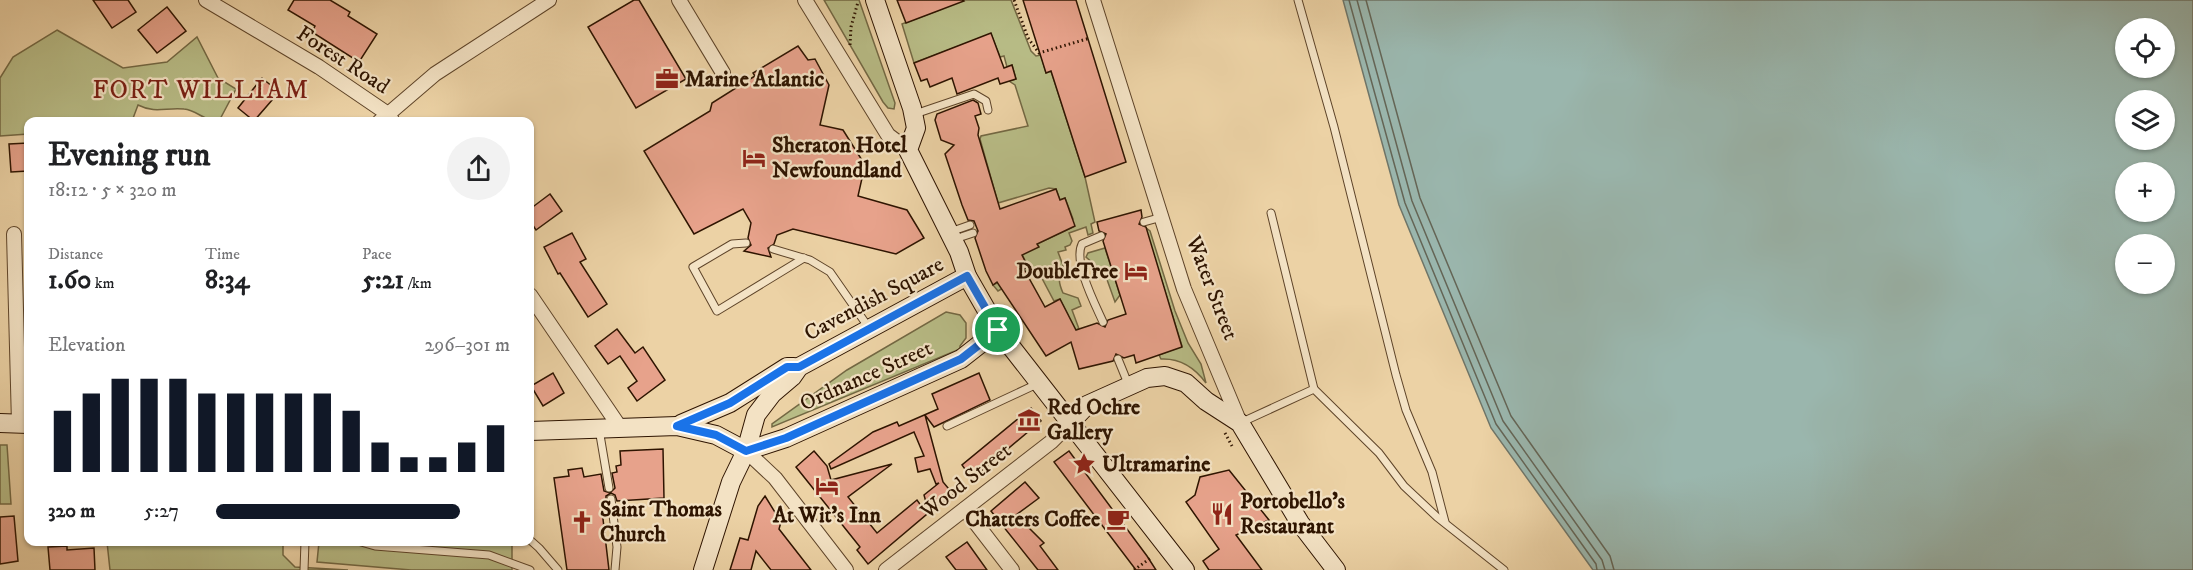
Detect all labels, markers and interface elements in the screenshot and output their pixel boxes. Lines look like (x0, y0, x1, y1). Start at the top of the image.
map controls (2115, 18, 2175, 294)
button: locate (2115, 18, 2175, 78)
street label: Forest Road (291, 20, 395, 100)
office icon: Marine Atlantic (654, 66, 680, 92)
place label: Marine Atlantic (685, 66, 825, 93)
district label: FORT WILLIAM (92, 74, 310, 107)
button: layers (2115, 90, 2175, 150)
place label: Sheraton Hotel Newfoundland (772, 132, 908, 184)
text: Evening run (48, 135, 210, 176)
button: share (447, 137, 510, 200)
hotel icon: Sheraton Hotel Newfoundland (741, 145, 767, 171)
button: + (2115, 162, 2175, 222)
text: 18:12 · 5 × 320 m (48, 178, 177, 203)
street label: Water Street (1179, 231, 1244, 344)
button: − (2115, 234, 2175, 294)
text: Distance (48, 244, 103, 264)
text: Time (205, 244, 240, 264)
text: Pace (362, 244, 392, 264)
street label: Cavendish Square (800, 251, 948, 347)
place label: DoubleTree (1016, 258, 1118, 285)
hotel icon: DoubleTree (1123, 258, 1149, 284)
text: 1.60 (48, 264, 91, 297)
text: 8:34 (205, 264, 249, 297)
text: 5:21 (362, 264, 404, 297)
text: km (91, 273, 115, 293)
text: /km (404, 273, 432, 293)
pin (972, 304, 1023, 355)
icon: arrive (981, 313, 1014, 346)
text: Elevation (48, 333, 125, 358)
text: 296–301 m (424, 333, 510, 358)
street label: Ordnance Street (796, 335, 936, 417)
place label: Red Ochre Gallery (1047, 394, 1140, 446)
museum icon: Red Ochre Gallery (1016, 407, 1042, 433)
street label: Wood Street (914, 437, 1017, 526)
place icon: Ultramarine (1071, 451, 1097, 477)
place label: Ultramarine (1102, 451, 1210, 478)
hotel icon: At Wit's Inn (814, 473, 840, 499)
place label: Portobello's Restaurant (1240, 488, 1345, 540)
place label: Saint Thomas Church (600, 496, 722, 548)
text: 320 m (48, 499, 95, 524)
text: 5:27 (144, 499, 179, 524)
restaurant icon: Portobello's Restaurant (1209, 501, 1235, 527)
place label: At Wit's Inn (772, 502, 881, 529)
place label: Chatters Coffee (965, 506, 1100, 533)
cafe icon: Chatters Coffee (1105, 506, 1131, 532)
church icon: Saint Thomas Church (569, 509, 595, 535)

